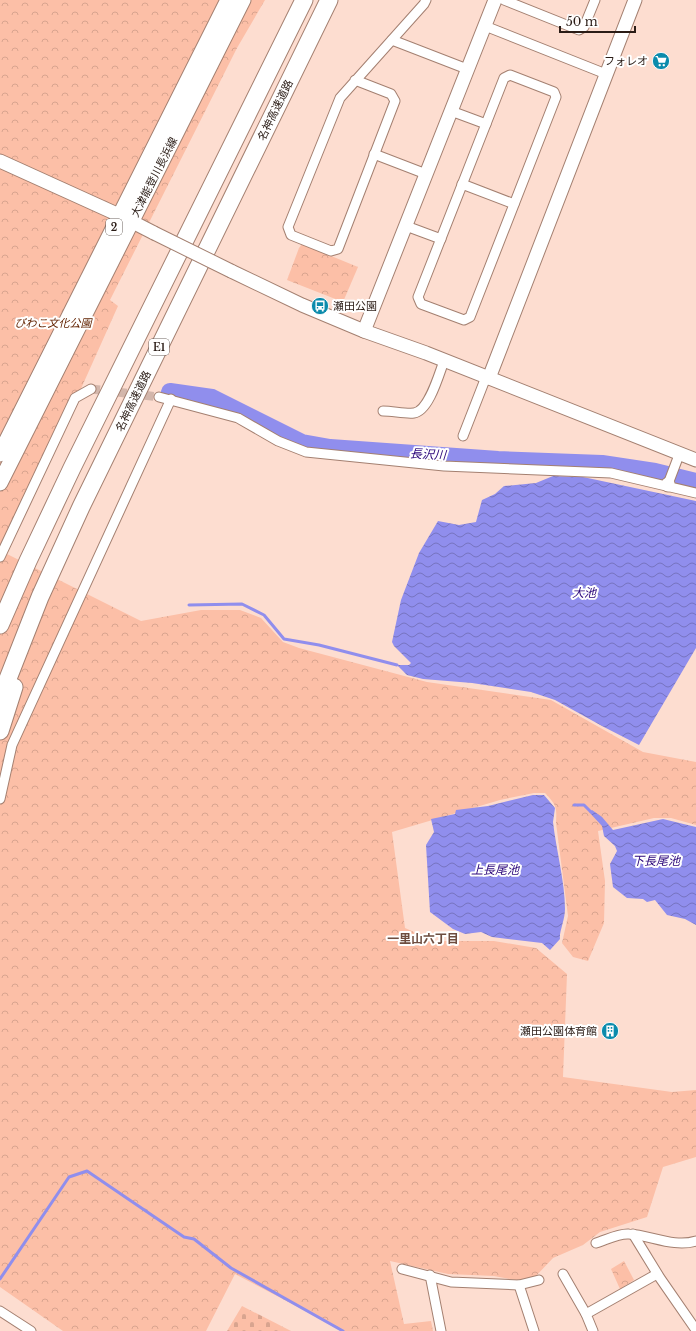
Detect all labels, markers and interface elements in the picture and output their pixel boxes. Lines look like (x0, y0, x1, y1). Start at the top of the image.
scale bar (560, 8, 635, 34)
text: 50 m (566, 14, 598, 29)
supermarket icon: フォレオ (651, 51, 671, 71)
place label: フォレオ (604, 54, 648, 68)
street label: 名神高速道路 (254, 77, 296, 143)
street label: 大津能登川長浜線 (128, 135, 180, 219)
road number: 2 (106, 219, 122, 235)
bus stop icon: 瀬田公園 (310, 296, 330, 316)
place label: 瀬田公園 (333, 299, 377, 313)
park label: びわこ文化公園 (15, 316, 93, 330)
road number: E1 (149, 339, 169, 355)
street label: 名神高速道路 (112, 368, 154, 434)
water label: 長沢川 (410, 446, 448, 463)
water label: 大池 (572, 585, 597, 600)
water label: 下長尾池 (632, 853, 681, 868)
water label: 上長尾池 (471, 862, 520, 877)
district label: 一里山六丁目 (387, 931, 459, 946)
building icon: 瀬田公園体育館 (600, 1021, 620, 1041)
place label: 瀬田公園体育館 (520, 1024, 597, 1038)

